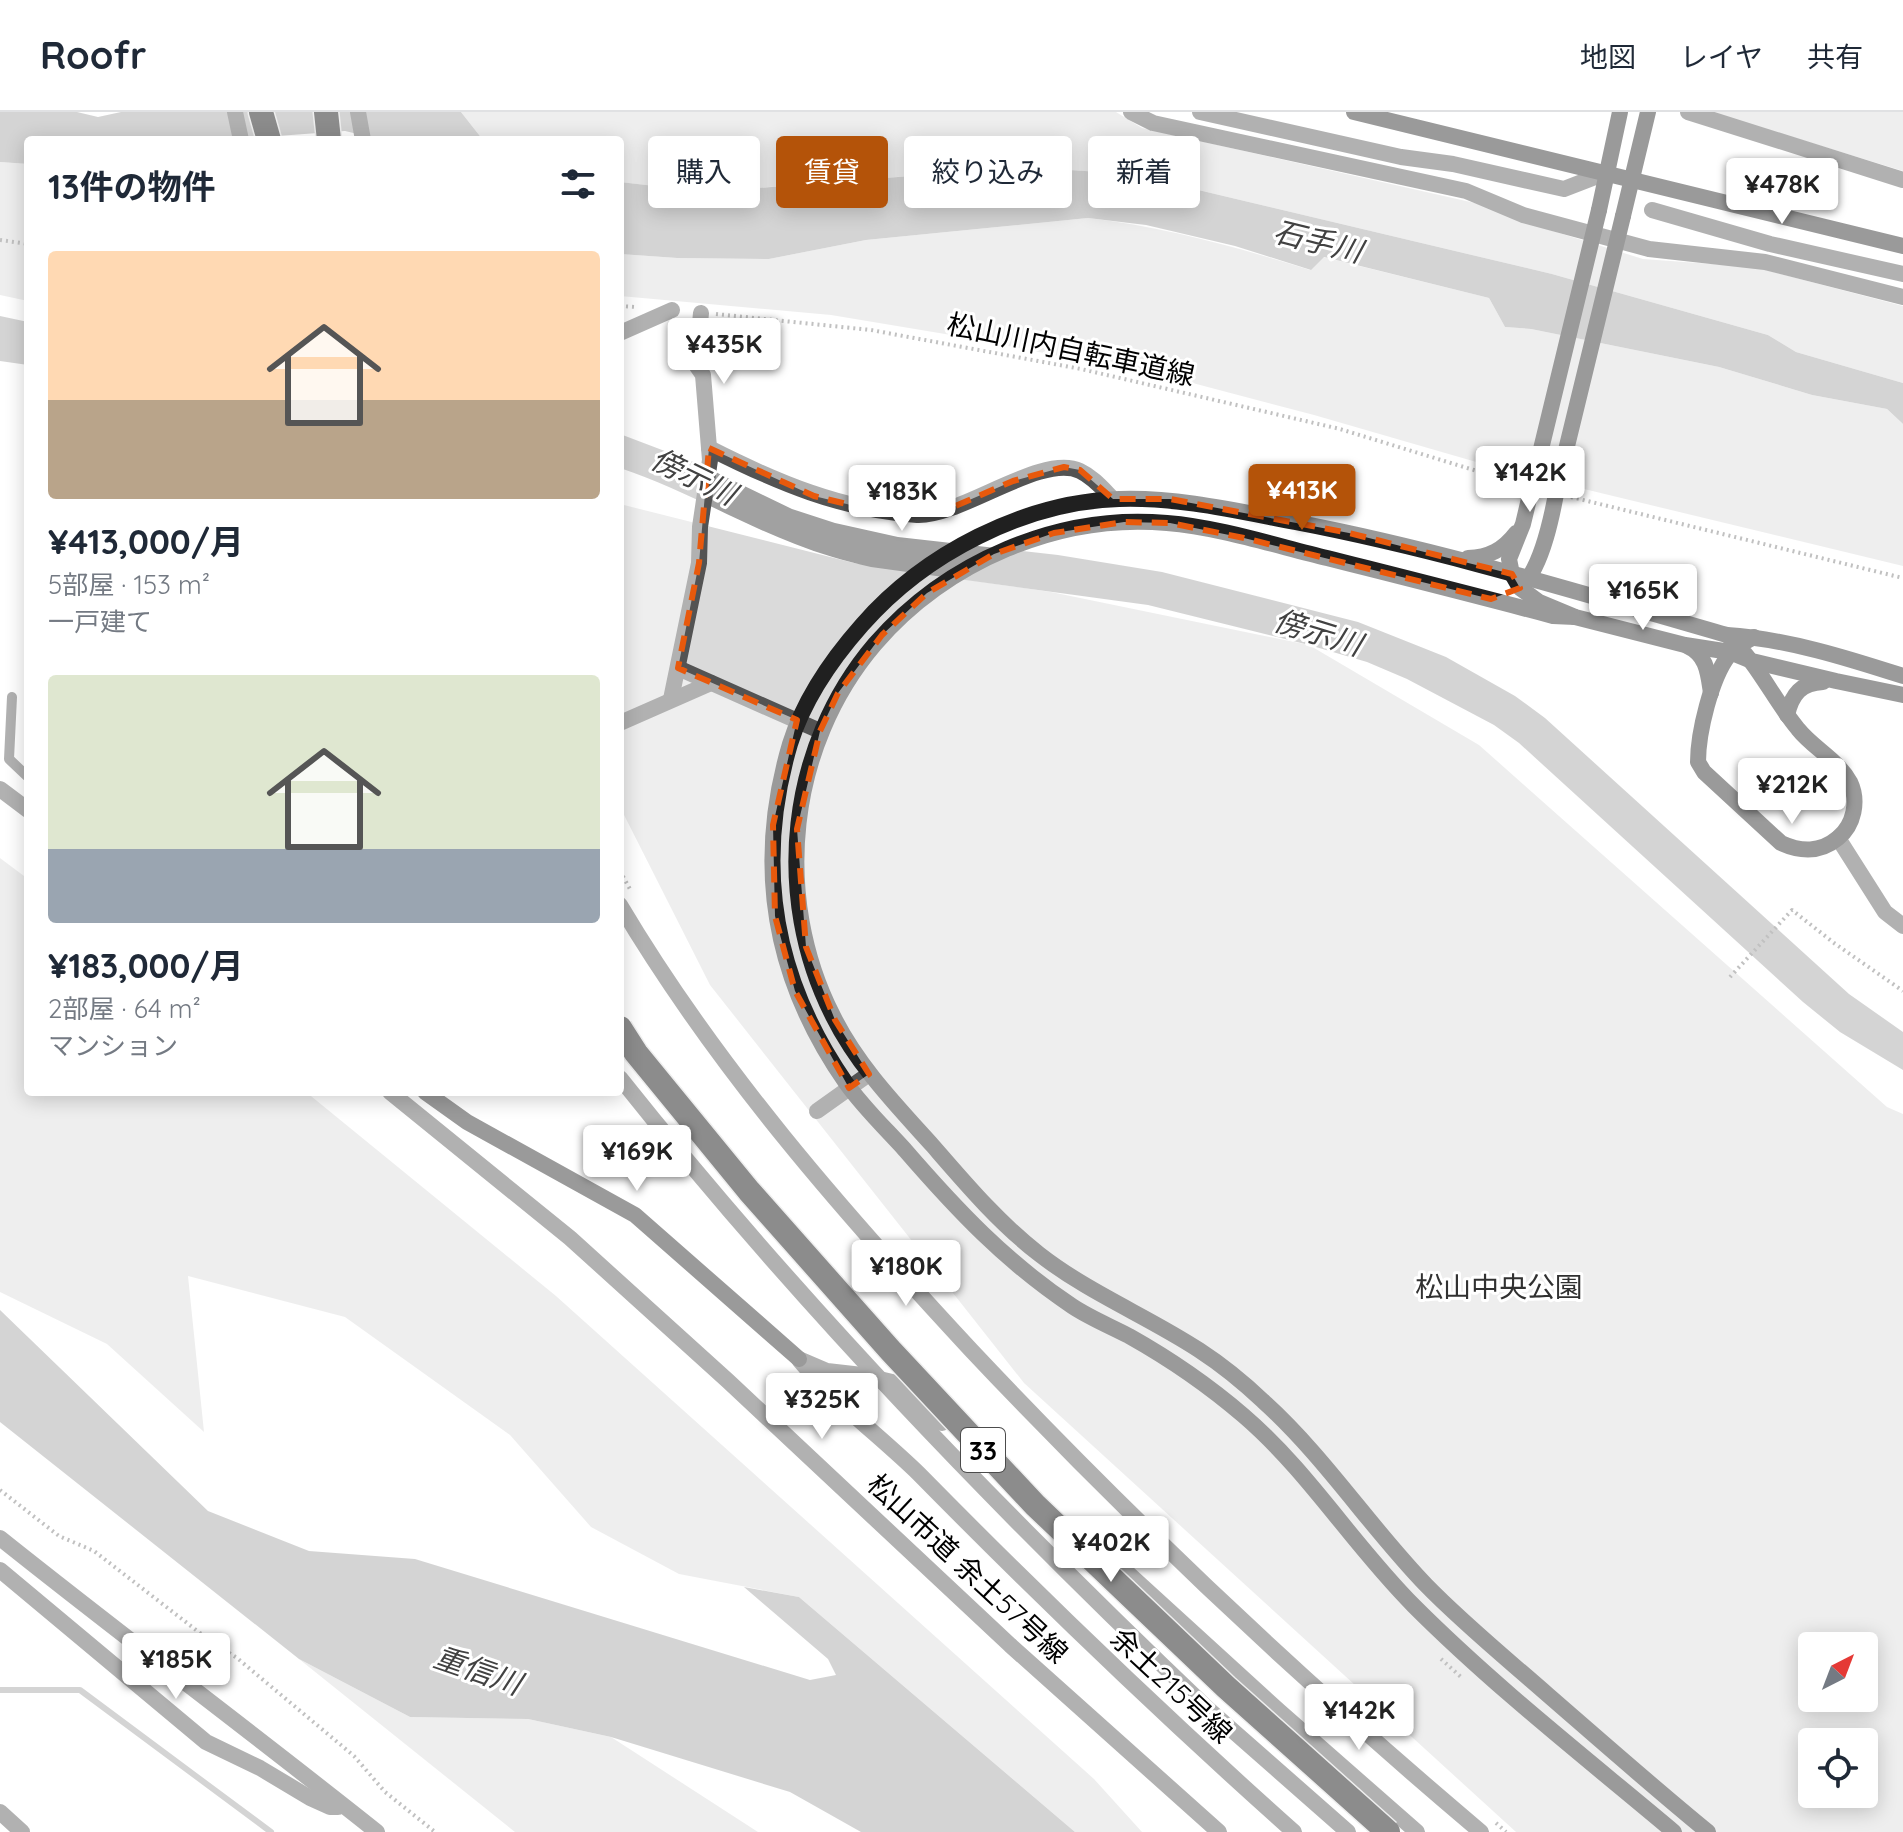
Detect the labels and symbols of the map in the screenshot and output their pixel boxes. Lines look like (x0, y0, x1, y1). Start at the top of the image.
pin: ¥478K (1726, 158, 1838, 226)
water label: 石手川 (1270, 212, 1369, 271)
street label: 松山川内自転車道線 (944, 306, 1198, 392)
pin: ¥435K (668, 318, 780, 386)
water label: 傍示川 (645, 439, 745, 514)
pin: ¥142K (1474, 446, 1586, 514)
pin: ¥413K (1246, 464, 1358, 532)
pin: ¥183K (846, 465, 958, 533)
pin: ¥165K (1587, 564, 1699, 632)
water label: 傍示川 (1269, 601, 1369, 664)
pin: ¥212K (1736, 758, 1848, 826)
pin: ¥169K (581, 1125, 693, 1193)
pin: ¥180K (850, 1240, 962, 1308)
park label: 松山中央公園 (1415, 1269, 1583, 1304)
pin: ¥325K (766, 1373, 878, 1441)
road number: 33 (961, 1428, 1005, 1472)
street label: 松山市道 余土57号線 (861, 1466, 1075, 1670)
pin: ¥402K (1055, 1516, 1167, 1584)
street label: 余土215号線 (1104, 1620, 1240, 1750)
north arrow (1798, 1632, 1878, 1712)
pin: ¥185K (120, 1633, 232, 1701)
water label: 重信川 (429, 1637, 530, 1704)
pin: ¥142K (1303, 1684, 1415, 1752)

